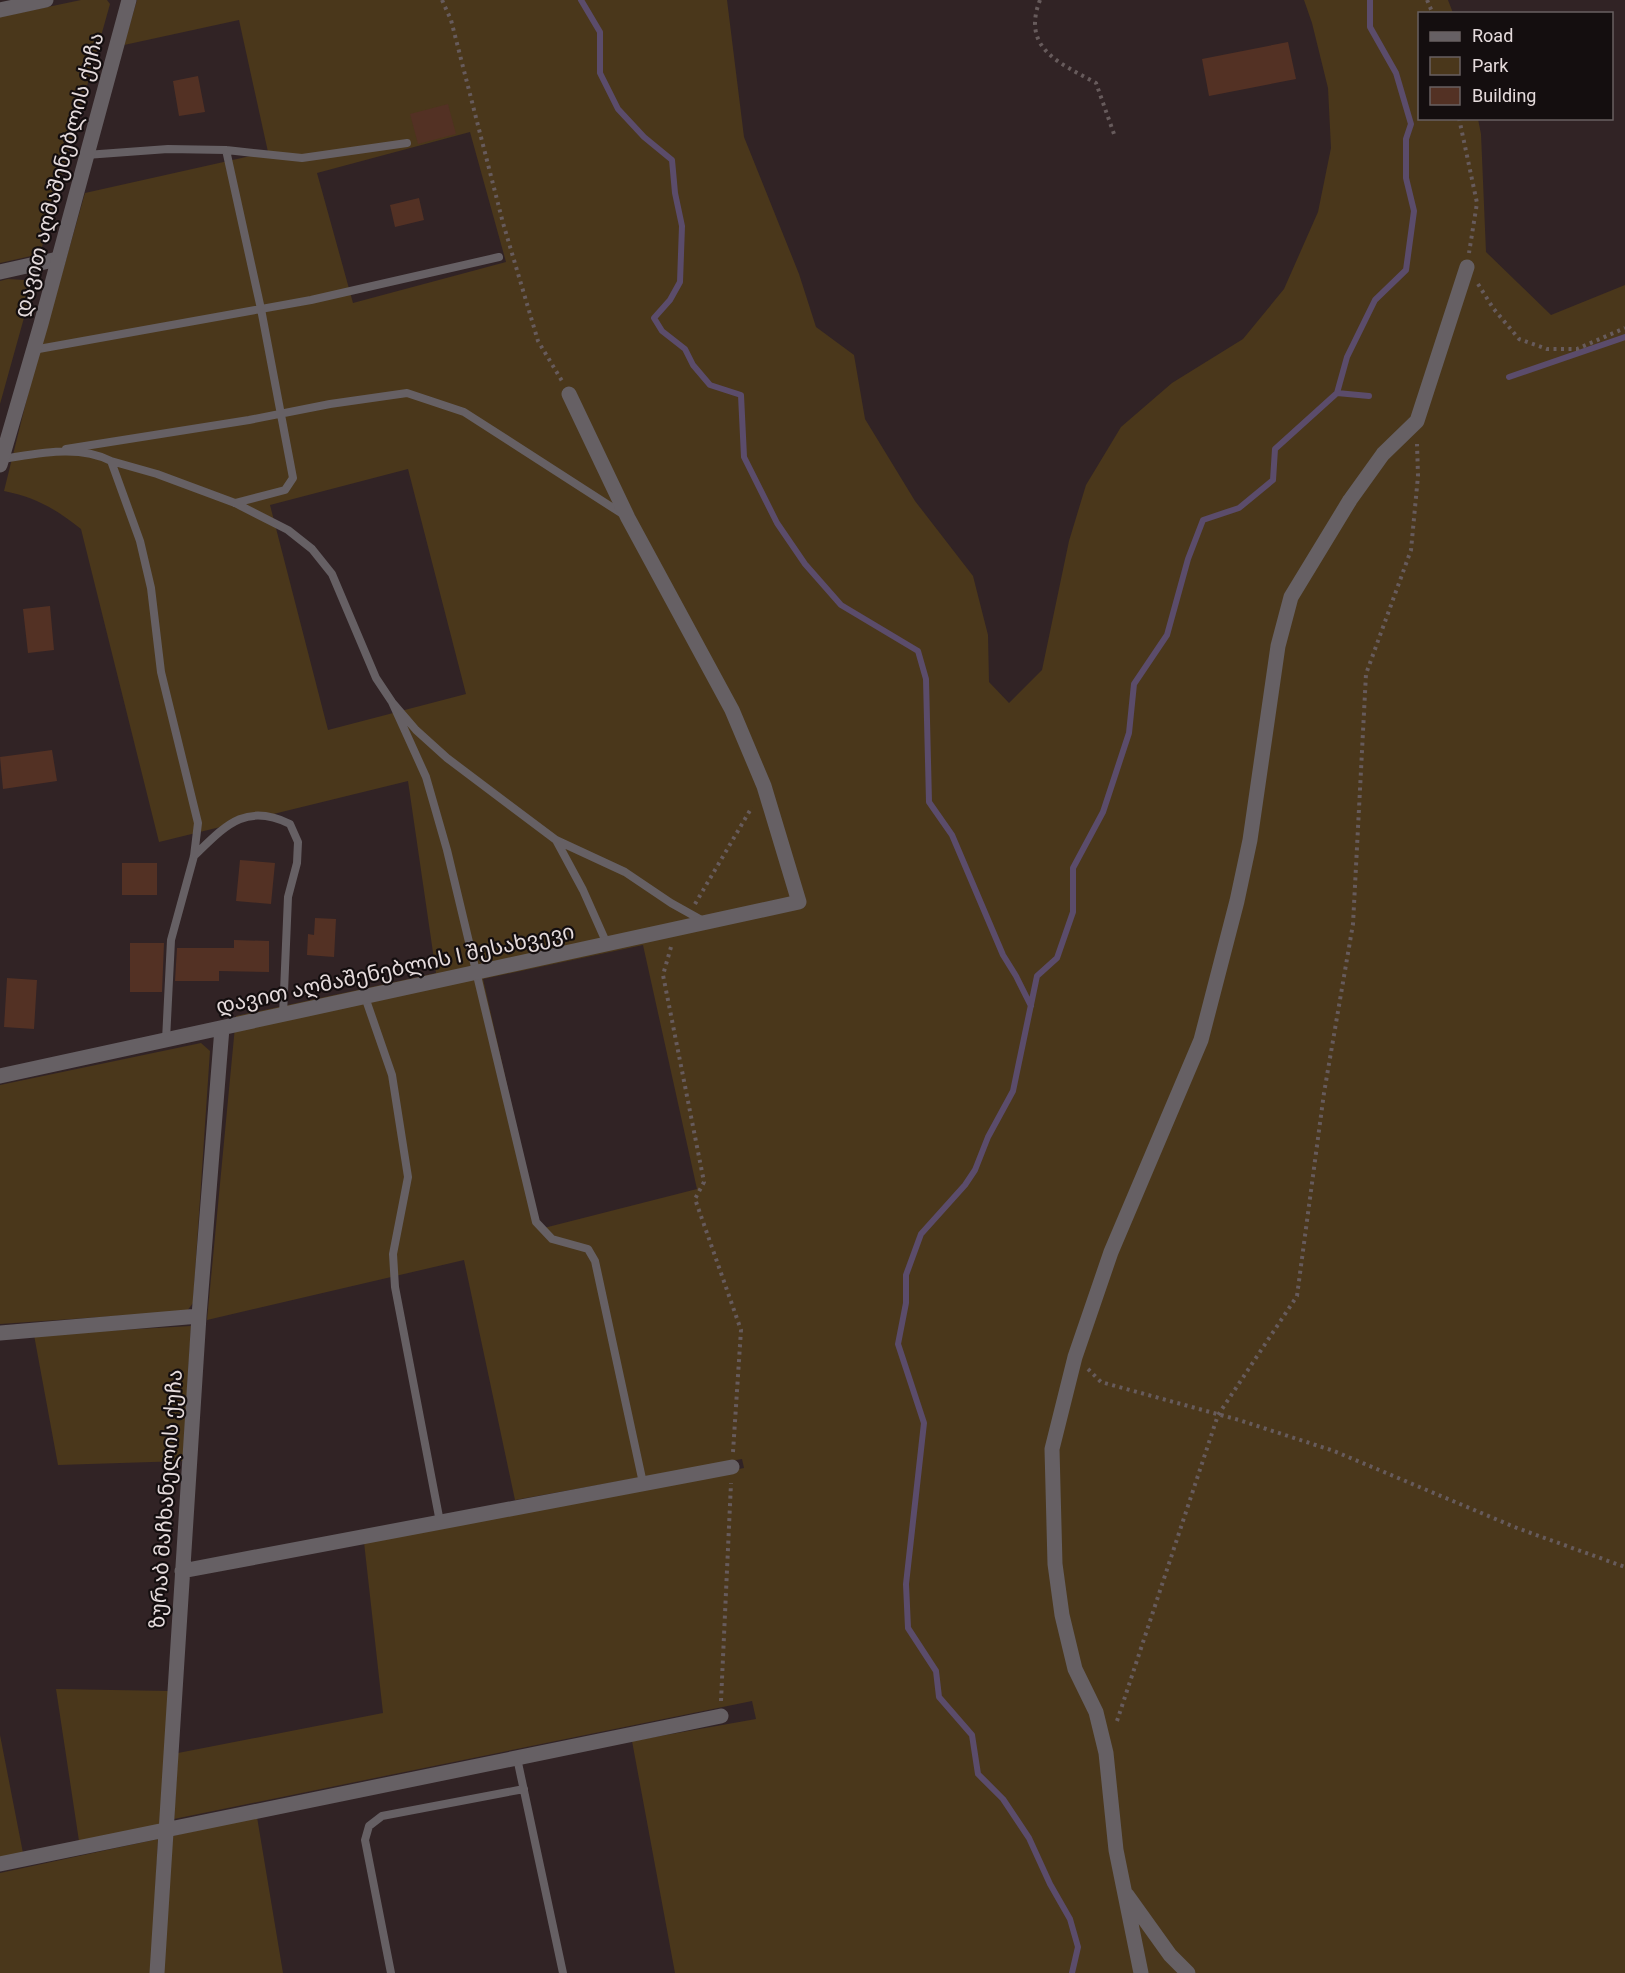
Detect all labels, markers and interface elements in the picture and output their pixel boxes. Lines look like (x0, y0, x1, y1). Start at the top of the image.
legend (1418, 12, 1613, 120)
text: Road (1472, 25, 1513, 46)
street label: დავით აღმაშენებლის ქუჩა (9, 30, 110, 320)
text: Park (1472, 55, 1509, 76)
text: Building (1472, 85, 1536, 106)
street label: დავით აღმაშენებლის I შესახვევი (214, 919, 576, 1020)
street label: ზურაბ მაჩხანელის ქუჩა (145, 1369, 188, 1629)

